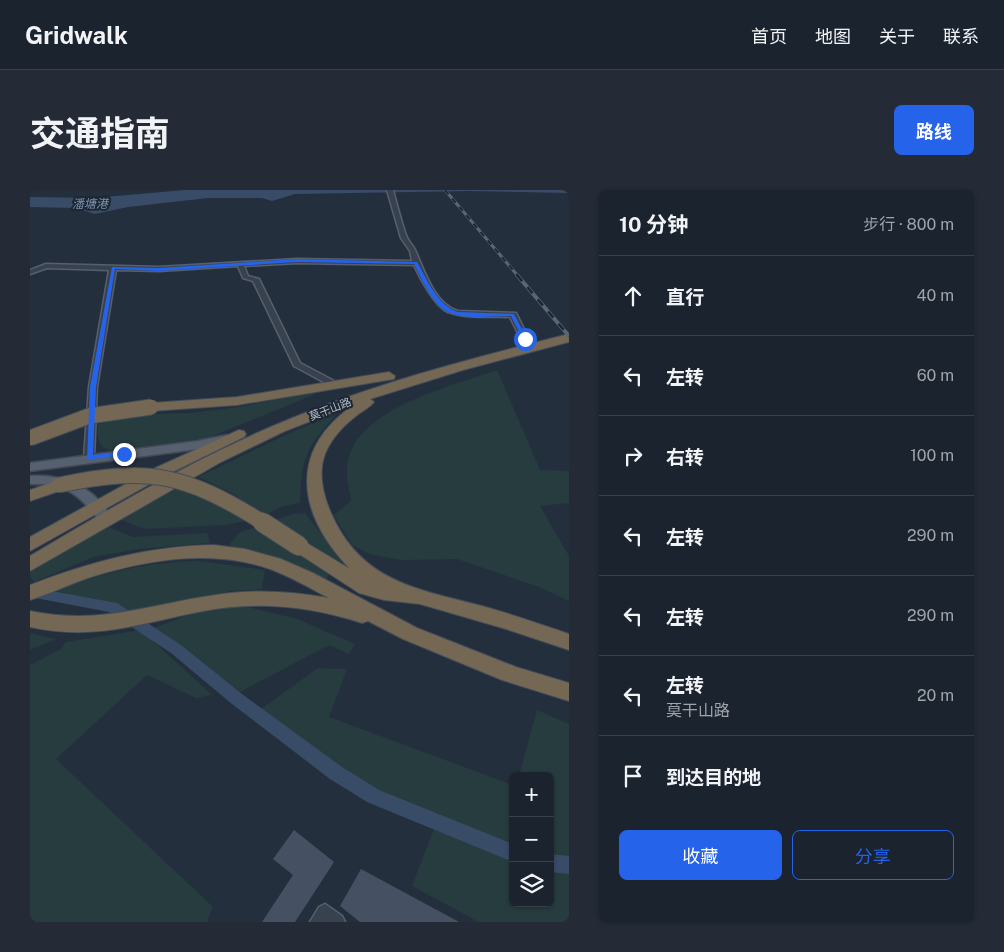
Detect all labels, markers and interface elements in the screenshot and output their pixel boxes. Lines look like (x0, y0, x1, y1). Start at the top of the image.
text: Gridwalk (25, 21, 128, 49)
text: 首页 (751, 26, 787, 47)
text: 地图 (815, 26, 851, 47)
text: 关于 (879, 26, 915, 47)
text: 联系 (943, 26, 979, 47)
button: 路线 (894, 105, 974, 155)
text: 交通指南 (30, 113, 170, 154)
water label: 潘塘港 (72, 197, 110, 211)
text: 10 分钟 (619, 212, 688, 237)
text: 步行 · 800 m (863, 215, 954, 234)
icon: ahead (619, 282, 647, 310)
text: 直行 (666, 286, 704, 308)
text: 40 m (916, 286, 954, 305)
route start (514, 328, 537, 351)
icon: left (619, 362, 647, 390)
text: 左转 (666, 366, 704, 388)
text: 60 m (917, 366, 954, 385)
street label: 莫干山路 (307, 396, 353, 422)
icon: right (619, 442, 647, 470)
route end (113, 443, 136, 466)
text: 右转 (666, 446, 704, 468)
text: 100 m (910, 446, 954, 465)
icon: left (619, 522, 647, 550)
text: 左转 (666, 526, 704, 548)
text: 290 m (907, 526, 954, 545)
icon: left (619, 602, 647, 630)
text: 左转 (666, 606, 704, 628)
text: 290 m (907, 606, 954, 625)
text: 左转 (666, 674, 704, 696)
icon: left (619, 682, 647, 710)
text: 20 m (917, 686, 954, 705)
text: 莫干山路 (666, 701, 730, 720)
icon: arrive (619, 762, 647, 790)
text: 到达目的地 (666, 766, 761, 788)
map controls (509, 772, 554, 907)
button: + (509, 772, 554, 817)
button: − (509, 817, 554, 862)
button: 收藏 (619, 830, 782, 880)
button: 分享 (792, 830, 954, 880)
button: layers (509, 862, 554, 907)

